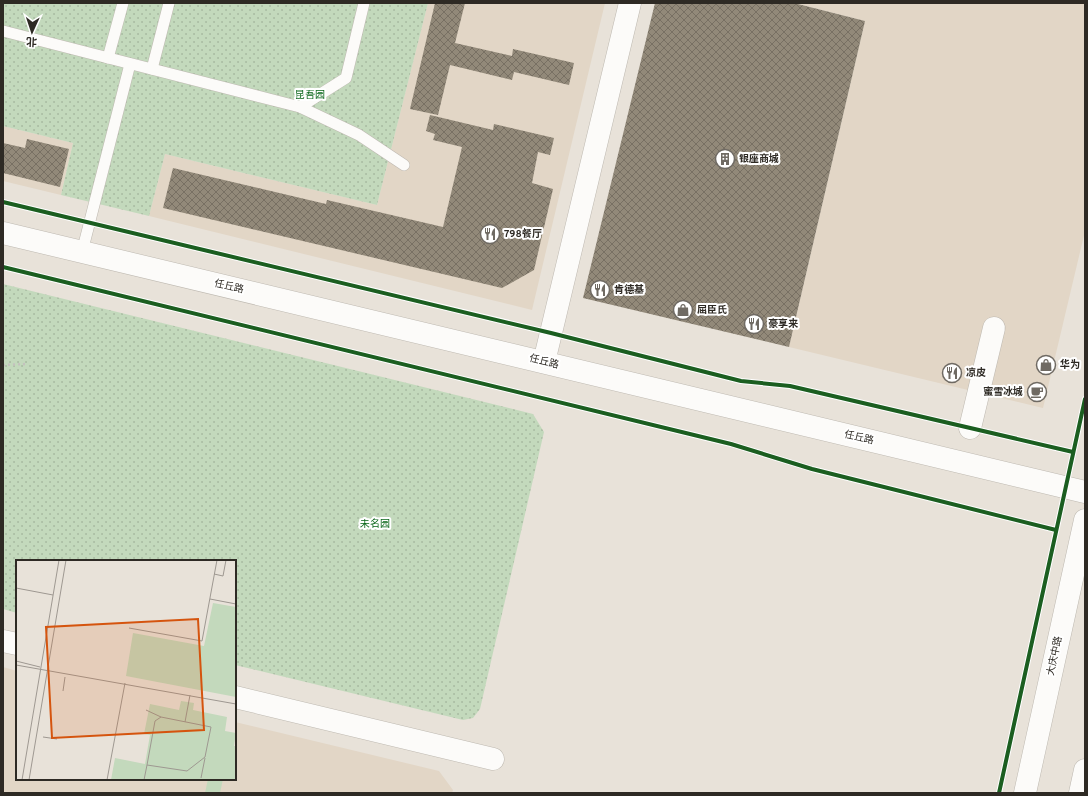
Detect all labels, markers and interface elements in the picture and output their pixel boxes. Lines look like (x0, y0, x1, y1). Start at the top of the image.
north arrow (12, 12, 52, 52)
text: 北 (26, 34, 37, 48)
park label: 昆吾园 (295, 89, 325, 102)
building icon: 银座商城 (714, 148, 736, 170)
place label: 银座商城 (739, 152, 779, 166)
restaurant icon: 798餐厅 (479, 223, 501, 245)
place label: 798餐厅 (504, 228, 542, 241)
street label: 任丘路 (213, 277, 245, 297)
restaurant icon: 肯德基 (589, 279, 611, 301)
place label: 肯德基 (614, 283, 644, 297)
shop icon: 屈臣氏 (672, 299, 694, 321)
place label: 屈臣氏 (697, 304, 727, 317)
restaurant icon: 豪享来 (743, 313, 765, 335)
place label: 豪享来 (768, 318, 798, 331)
street label: 任丘路 (528, 352, 560, 372)
shop icon: 华为 (1035, 354, 1057, 376)
place label: 华为 (1060, 358, 1080, 372)
restaurant icon: 凉皮 (941, 362, 963, 384)
place label: 凉皮 (966, 367, 986, 380)
cafe icon: 蜜雪冰城 (1026, 381, 1048, 403)
place label: 蜜雪冰城 (983, 385, 1023, 399)
street label: 任丘路 (843, 428, 875, 448)
park label: 未名园 (360, 518, 390, 531)
inset map (16, 560, 236, 780)
street label: 大庆中路 (1044, 635, 1066, 677)

